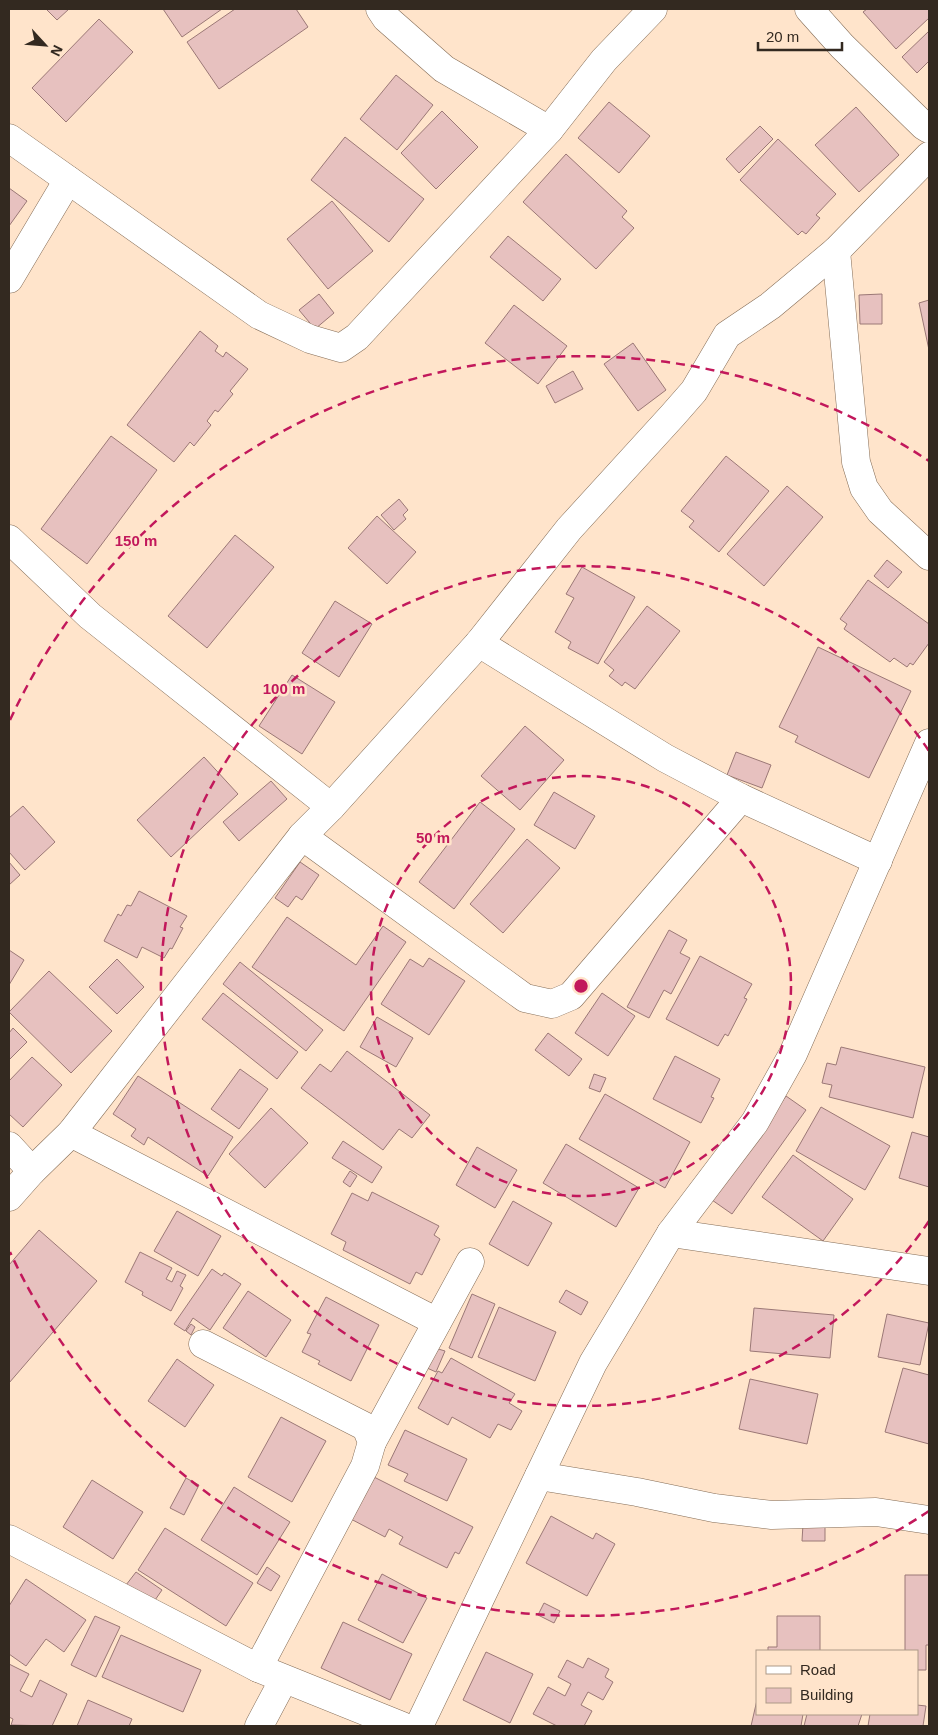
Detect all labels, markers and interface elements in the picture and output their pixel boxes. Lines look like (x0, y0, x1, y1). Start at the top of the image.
north arrow (20, 20, 70, 70)
scale bar (758, 20, 842, 52)
text: 20 m (766, 28, 799, 45)
text: N (47, 43, 66, 59)
text: 150 m (115, 532, 157, 549)
text: 100 m (263, 680, 305, 697)
text: 50 m (416, 829, 450, 846)
centre of rings (572, 977, 590, 995)
legend (756, 1650, 918, 1715)
text: Road (800, 1661, 836, 1678)
text: Building (800, 1686, 853, 1703)

